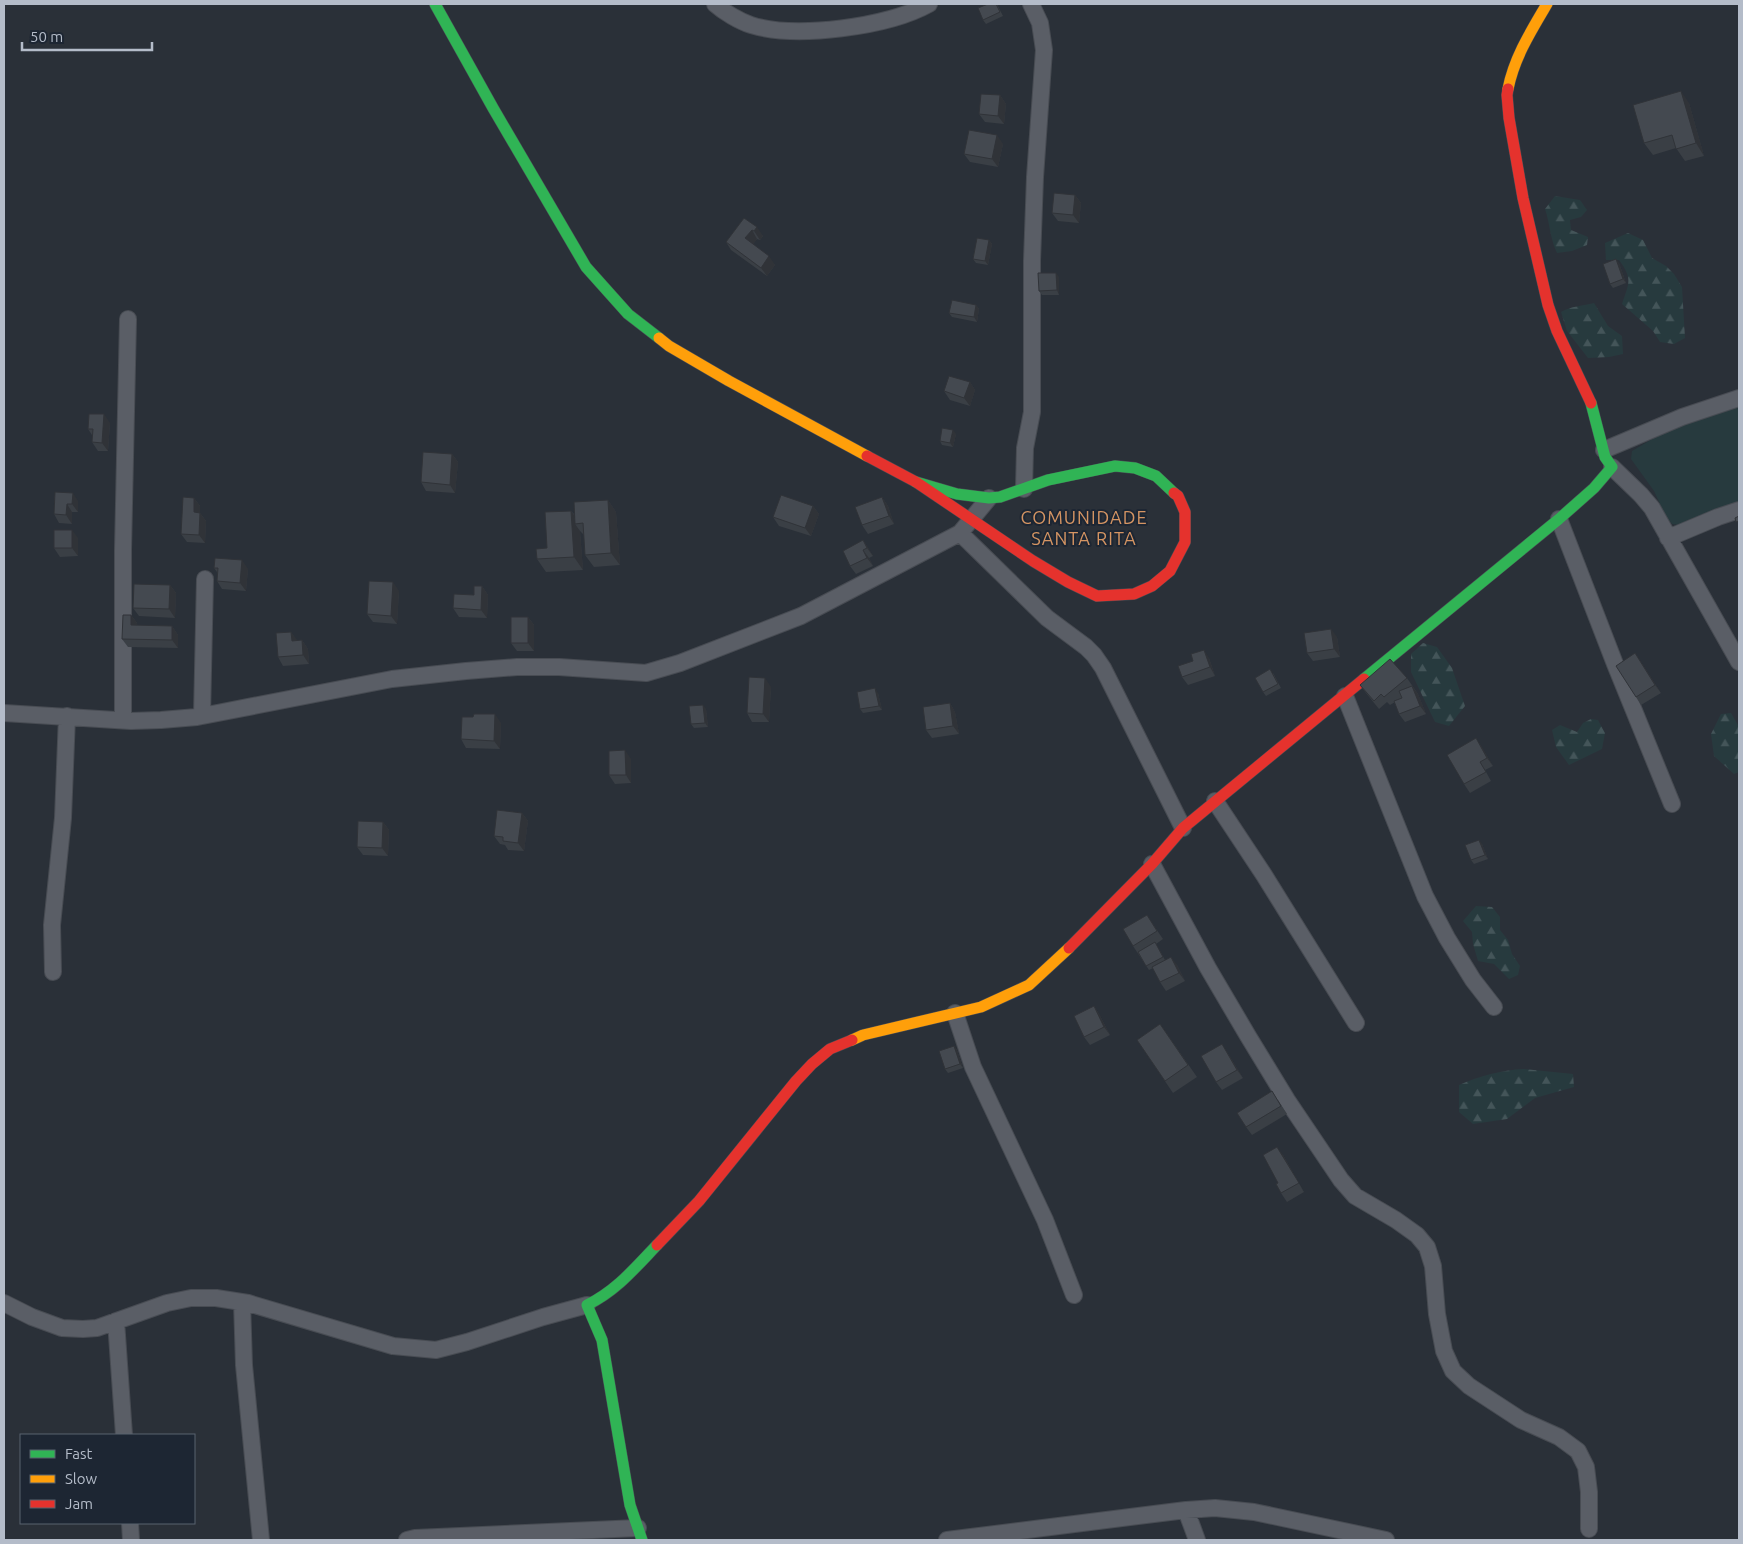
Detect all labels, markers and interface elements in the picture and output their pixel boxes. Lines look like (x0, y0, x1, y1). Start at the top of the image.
scale bar (22, 20, 152, 52)
text: 50 m (30, 28, 63, 45)
district label: COMUNIDADE SANTA RITA (1020, 507, 1148, 548)
legend (20, 1434, 195, 1524)
text: Fast (65, 1445, 93, 1462)
text: Slow (65, 1470, 98, 1487)
text: Jam (65, 1495, 93, 1512)

